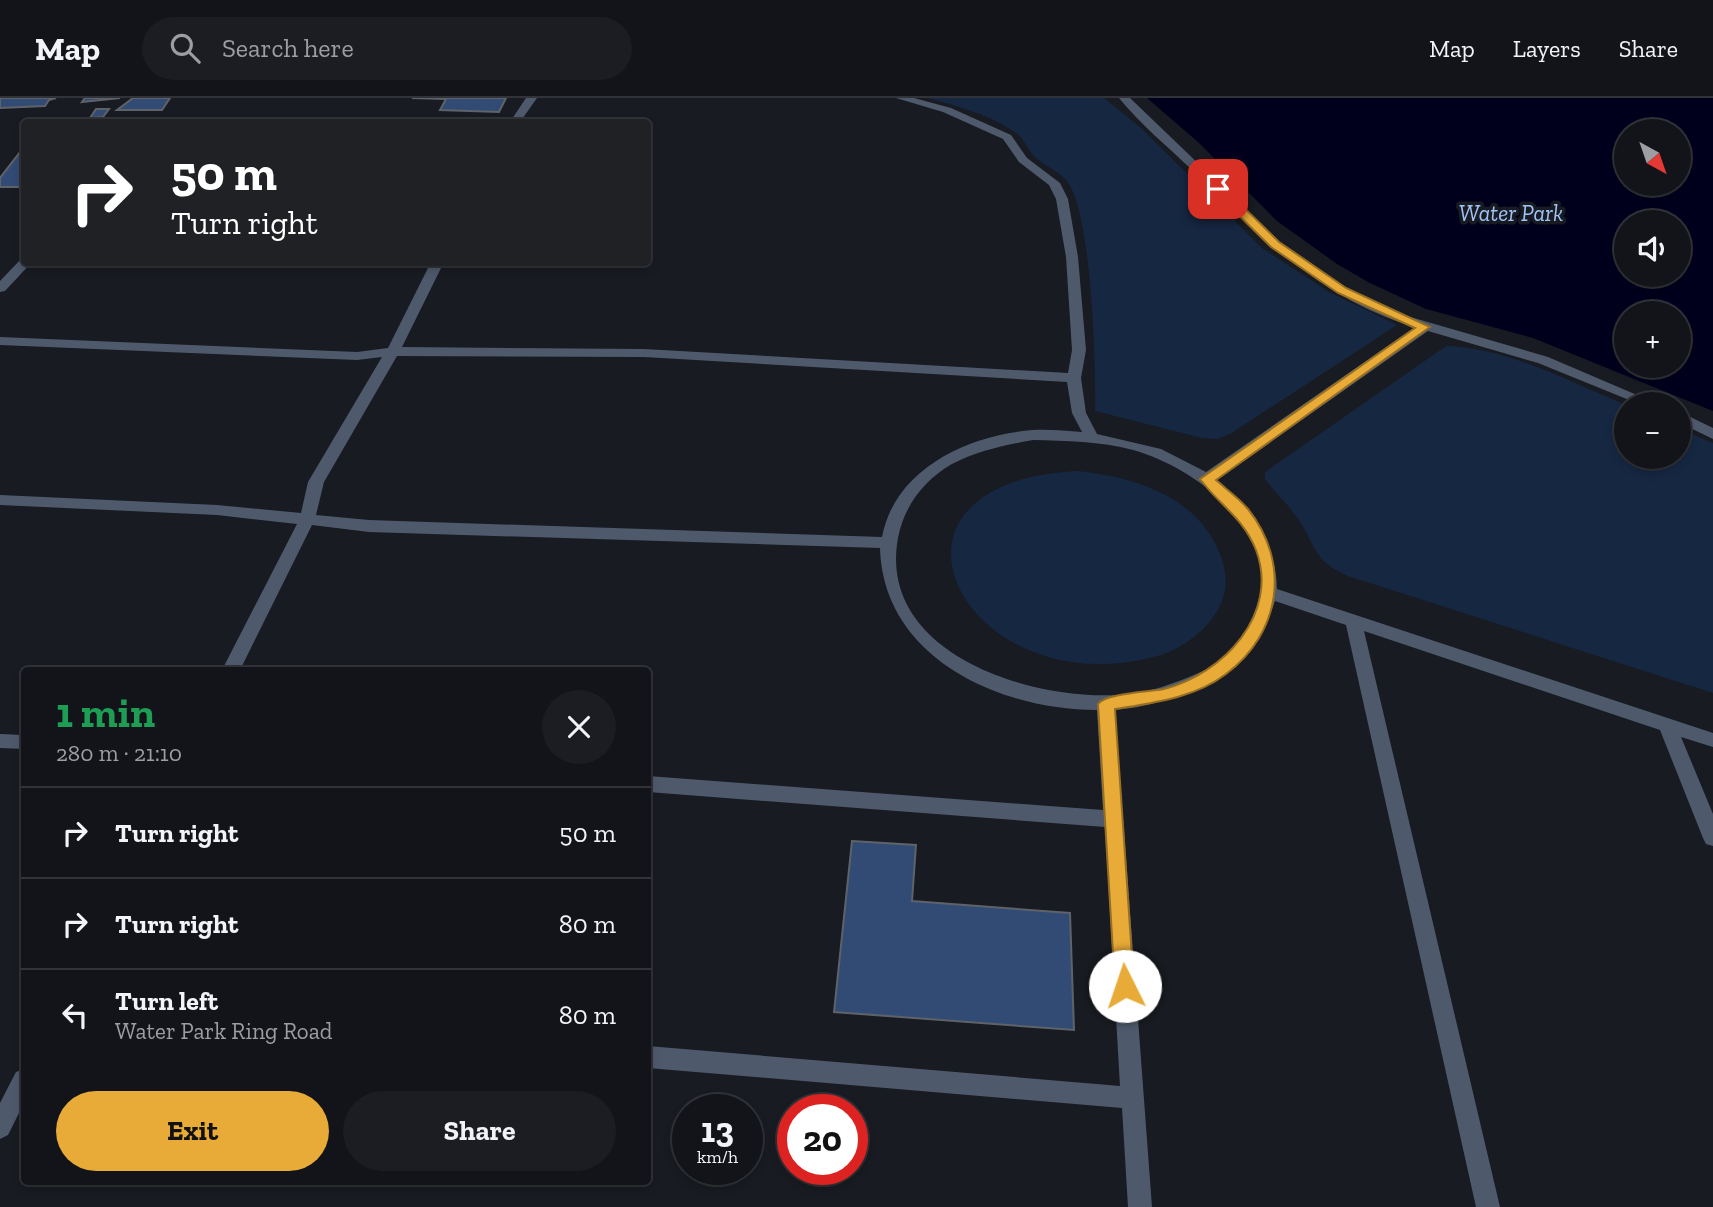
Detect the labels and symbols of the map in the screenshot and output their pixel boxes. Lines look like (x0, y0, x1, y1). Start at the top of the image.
north arrow (1614, 119, 1690, 196)
pin (1188, 159, 1248, 219)
water label: Water Park (1459, 199, 1563, 227)
position arrow (1088, 949, 1162, 1023)
speed limit sign: 20 (777, 1094, 868, 1185)

